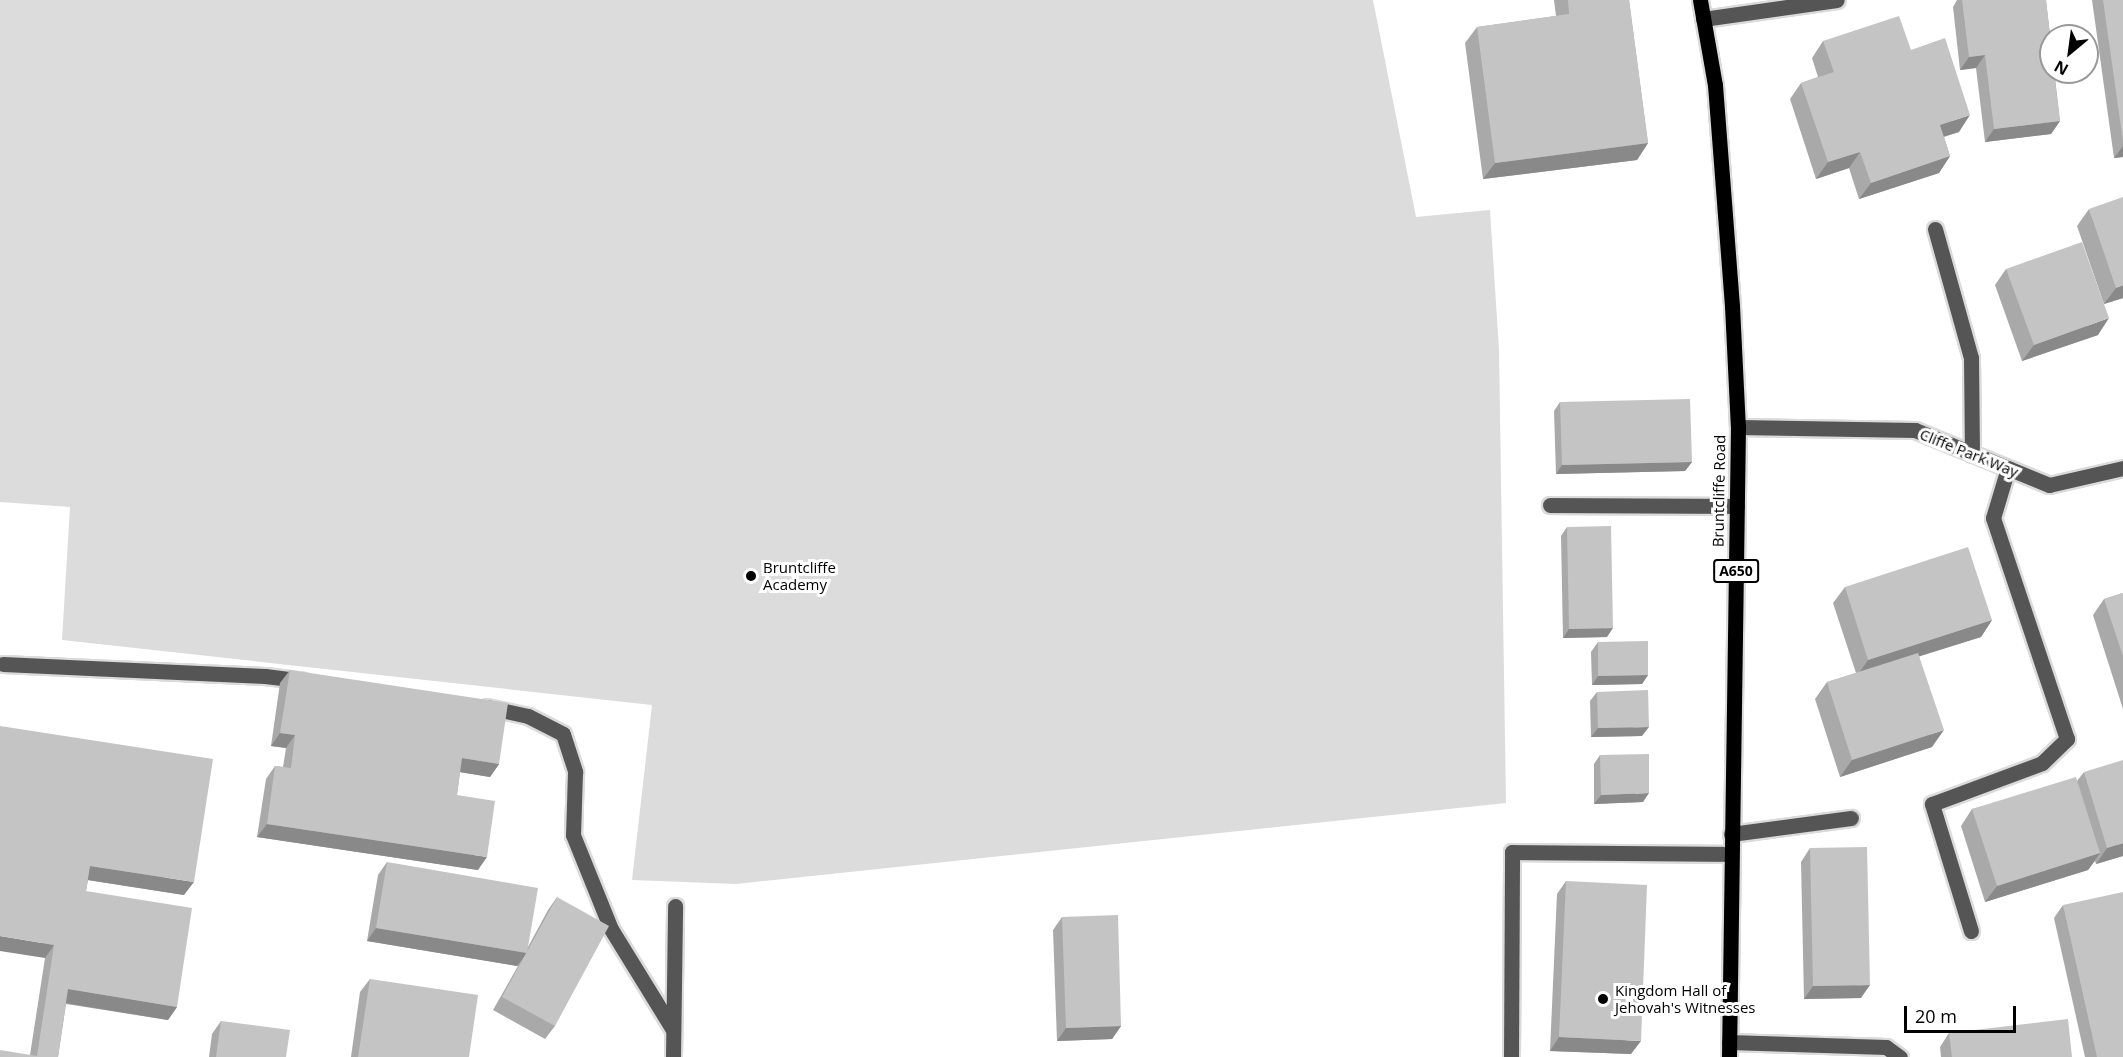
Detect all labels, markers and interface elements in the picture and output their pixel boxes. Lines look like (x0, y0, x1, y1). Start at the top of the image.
north arrow (2039, 24, 2099, 84)
text: N (2050, 55, 2072, 81)
street label: Cliffe Park Way (1917, 425, 2021, 481)
street label: Bruntcliffe Road (1709, 435, 1729, 547)
place label: Bruntcliffe Academy (763, 558, 836, 593)
road number: A650 (1712, 560, 1760, 582)
marker: Bruntcliffe Academy (744, 569, 758, 583)
place label: Kingdom Hall of Jehovah's Witnesses (1615, 981, 1756, 1016)
marker: Kingdom Hall of Jehovah's Witnesses (1596, 992, 1610, 1006)
scale bar (1907, 994, 2020, 1032)
text: 20 m (1915, 1004, 1957, 1028)

